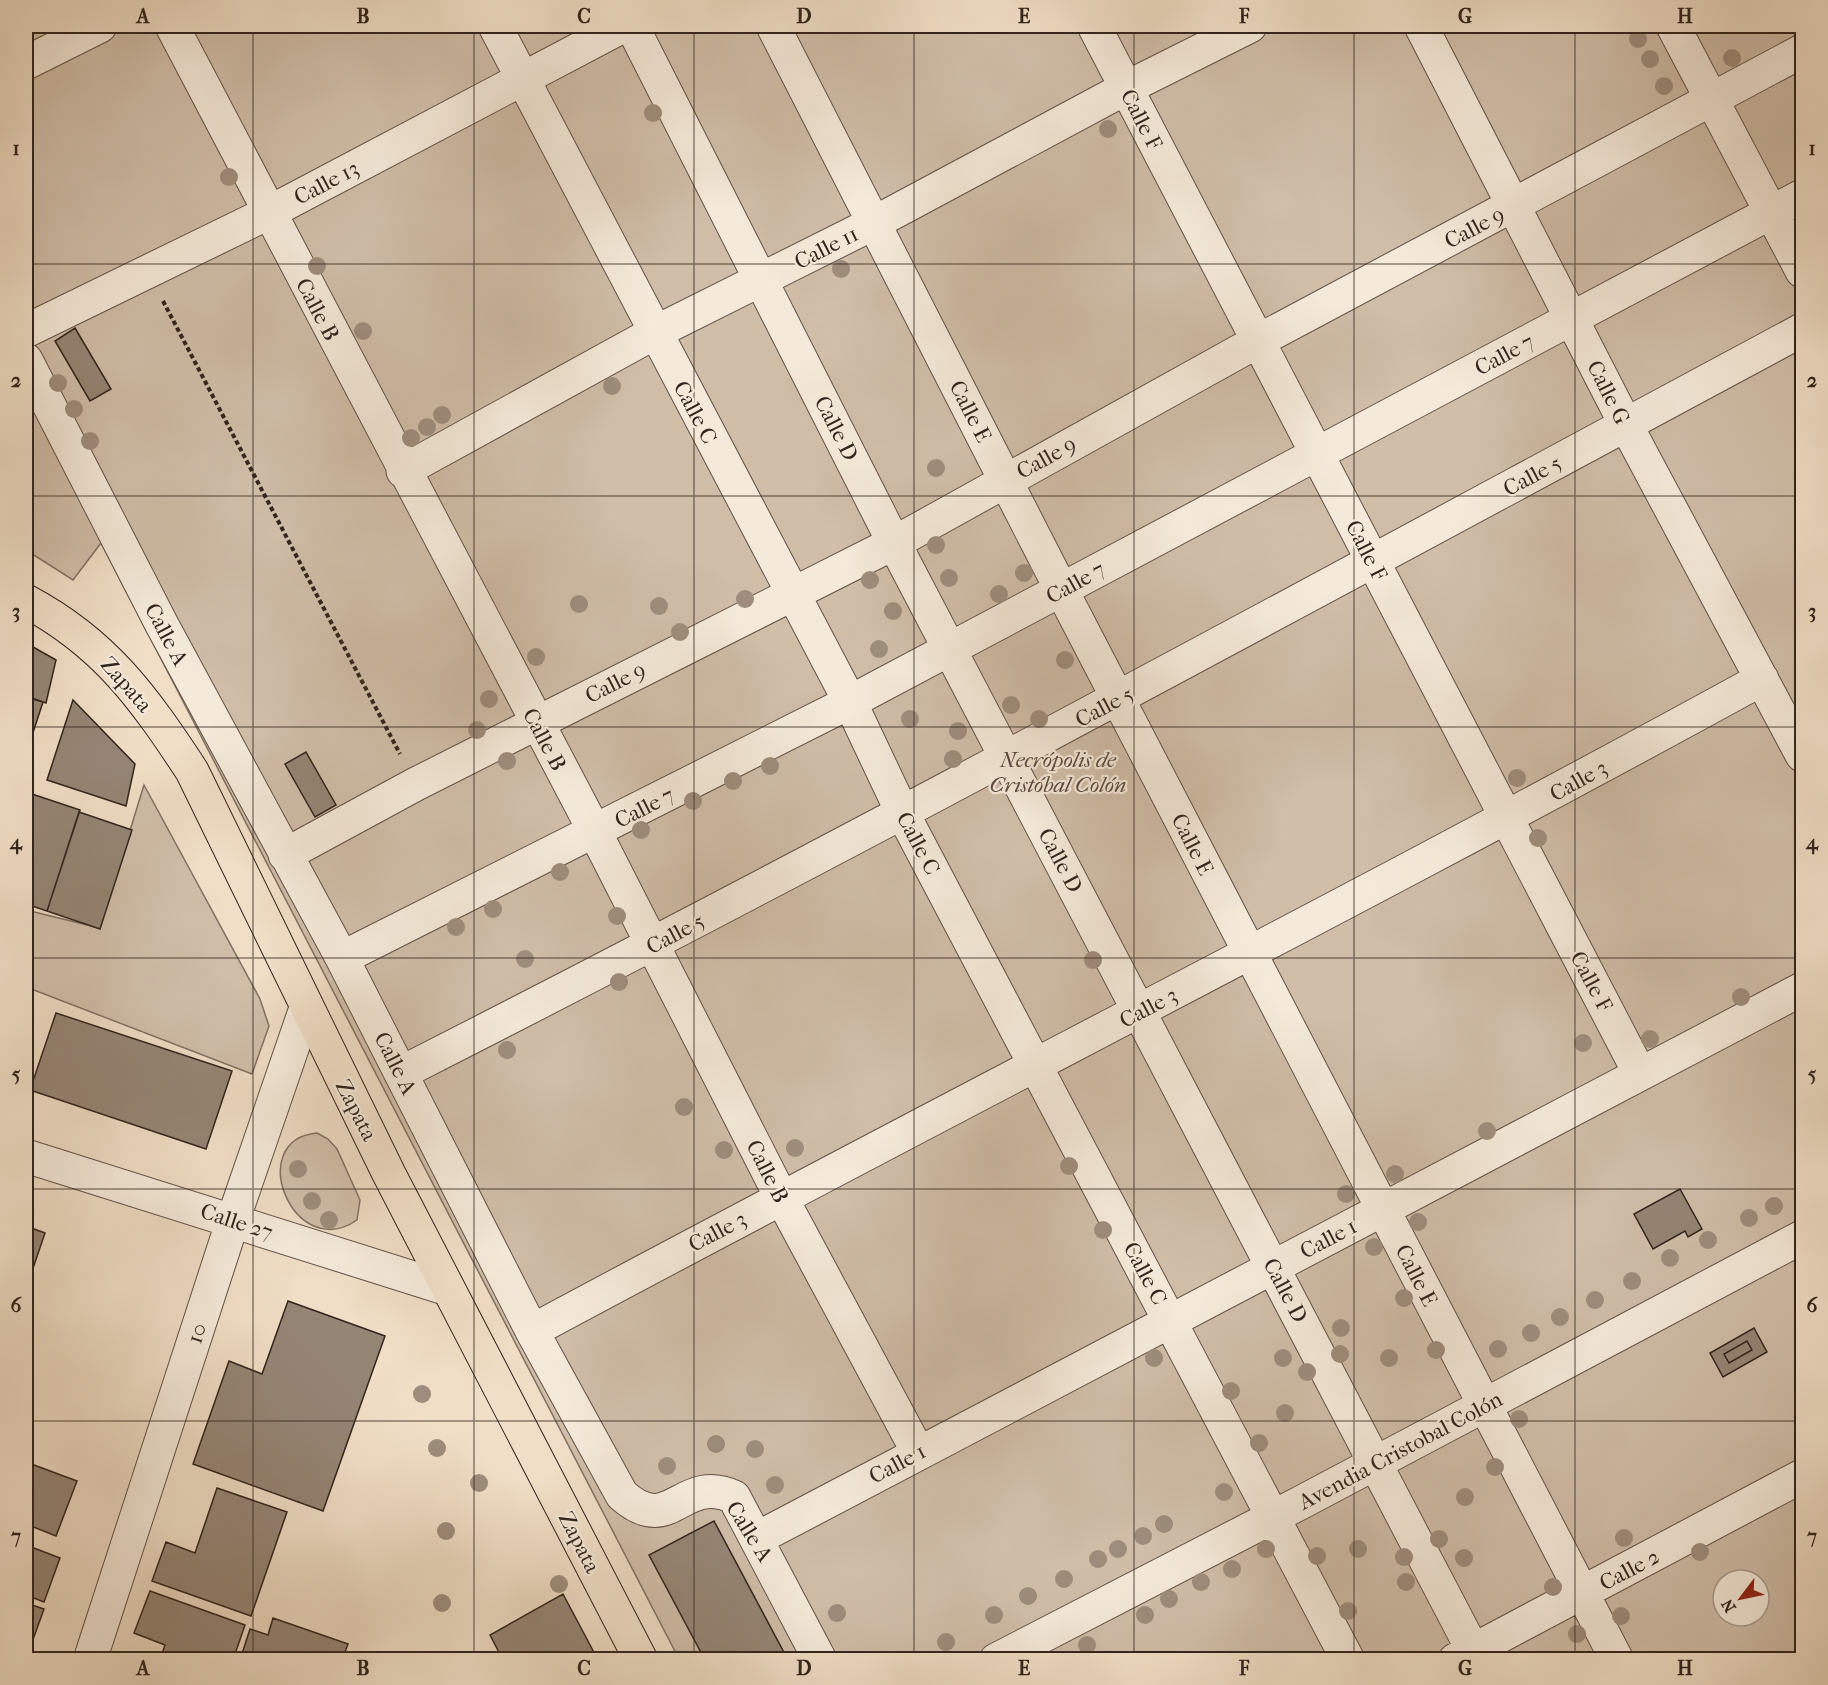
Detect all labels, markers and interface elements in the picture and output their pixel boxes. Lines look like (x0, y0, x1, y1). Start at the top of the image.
text: A (135, 5, 151, 28)
text: B (356, 5, 370, 28)
text: C (577, 5, 591, 28)
text: D (796, 5, 812, 28)
text: E (1018, 5, 1030, 28)
text: F (1238, 5, 1250, 28)
text: G (1458, 5, 1472, 28)
text: H (1677, 5, 1693, 28)
street label: Calle F (1115, 85, 1167, 154)
text: 1 (12, 137, 20, 160)
text: 1 (1808, 137, 1816, 160)
street label: Calle 13 (290, 155, 363, 211)
street label: Calle 9 (1440, 201, 1509, 254)
street label: Calle 11 (790, 221, 863, 275)
street label: Calle B (290, 274, 344, 345)
street label: Calle 7 (1470, 329, 1538, 381)
street label: Calle G (1581, 356, 1635, 429)
text: 2 (11, 369, 21, 392)
text: 2 (1807, 369, 1817, 392)
street label: Calle E (944, 376, 997, 447)
street label: Calle C (668, 377, 722, 448)
street label: Calle D (809, 392, 863, 465)
street label: Calle 9 (1012, 431, 1081, 485)
street label: Calle 5 (1499, 450, 1566, 502)
street label: Calle F (1340, 516, 1392, 585)
street label: Calle 7 (1042, 556, 1109, 610)
street label: Calle A (139, 599, 194, 671)
text: 3 (12, 600, 20, 623)
text: 3 (1808, 600, 1816, 623)
street label: Zapata (95, 652, 158, 718)
street label: Calle 9 (581, 657, 650, 709)
street label: Calle 5 (1071, 681, 1138, 733)
street label: Calle B (517, 704, 571, 775)
park label: Necrópolis de Cristóbal Colón (990, 747, 1126, 798)
street label: Calle 3 (1545, 755, 1612, 807)
street label: Calle 7 (610, 782, 679, 834)
street label: Calle C (891, 808, 945, 879)
street label: Calle E (1166, 809, 1219, 880)
street label: Calle D (1032, 824, 1088, 897)
text: 4 (9, 831, 23, 855)
text: 4 (1805, 831, 1819, 855)
street label: Calle 5 (642, 908, 709, 960)
street label: Calle F (1565, 947, 1618, 1016)
street label: Calle 3 (1115, 982, 1182, 1034)
street label: Calle A (368, 1028, 422, 1100)
text: 5 (12, 1063, 21, 1086)
text: 5 (1808, 1063, 1817, 1086)
street label: Zapata (330, 1076, 383, 1146)
street label: Calle B (740, 1136, 794, 1207)
street label: Calle 27 (197, 1198, 276, 1246)
street label: Calle 3 (684, 1206, 751, 1258)
street label: Calle 1 (1296, 1213, 1361, 1265)
street label: Calle C (1118, 1238, 1172, 1309)
street label: Calle E (1390, 1240, 1443, 1311)
street label: Calle D (1257, 1254, 1313, 1327)
text: 6 (11, 1294, 23, 1317)
text: 6 (1807, 1294, 1819, 1317)
street label: 10 (182, 1320, 212, 1347)
street label: Avendia Cristobal Colón (1293, 1386, 1507, 1516)
street label: Calle 1 (865, 1438, 930, 1490)
street label: Calle A (720, 1496, 778, 1567)
street label: Zapata (553, 1508, 606, 1578)
text: 7 (10, 1525, 21, 1548)
text: 7 (1806, 1525, 1817, 1548)
street label: Calle 2 (1595, 1543, 1664, 1596)
north arrow (1711, 1568, 1771, 1628)
text: N (1717, 1595, 1740, 1616)
text: A (135, 1657, 151, 1680)
text: B (356, 1657, 370, 1680)
text: C (577, 1657, 591, 1680)
text: D (796, 1657, 812, 1680)
text: E (1018, 1657, 1030, 1680)
text: F (1238, 1657, 1250, 1680)
text: G (1458, 1657, 1472, 1680)
text: H (1677, 1657, 1693, 1680)

